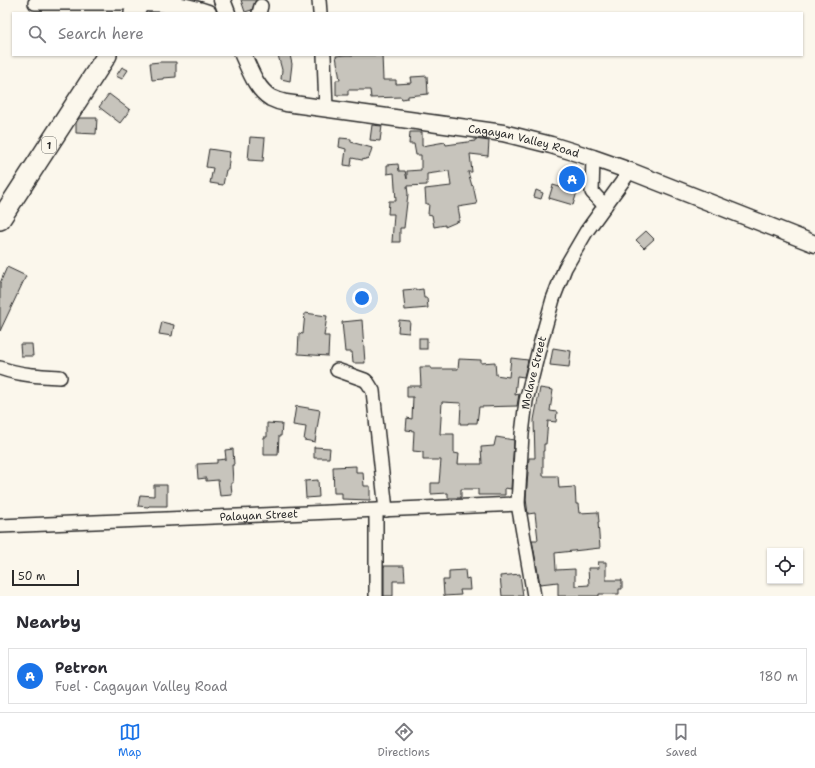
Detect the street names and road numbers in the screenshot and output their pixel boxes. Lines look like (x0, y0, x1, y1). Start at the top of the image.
street label: Cagayan Valley Road (467, 121, 581, 161)
road number: 1 (42, 137, 56, 153)
street label: Molave Street (518, 334, 550, 410)
street label: Palayan Street (219, 506, 299, 525)

